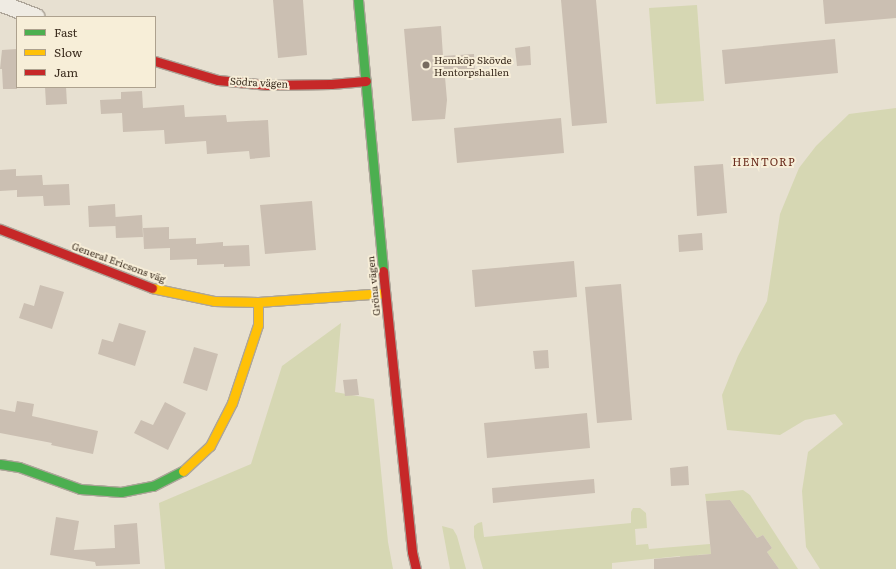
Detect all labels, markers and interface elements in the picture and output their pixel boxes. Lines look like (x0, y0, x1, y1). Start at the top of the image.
legend (16, 16, 156, 88)
text: Fast (54, 23, 77, 41)
text: Slow (54, 43, 82, 61)
place label: Hemköp Skövde Hentorpshallen (434, 53, 512, 76)
marker: Hemköp Skövde Hentorpshallen (421, 60, 431, 70)
text: Jam (54, 63, 78, 81)
street label: Södra vägen (230, 74, 288, 90)
district label: HENTORP (732, 154, 796, 168)
street label: General Ericsons väg (70, 239, 168, 285)
street label: Gröna vägen (364, 255, 382, 317)

